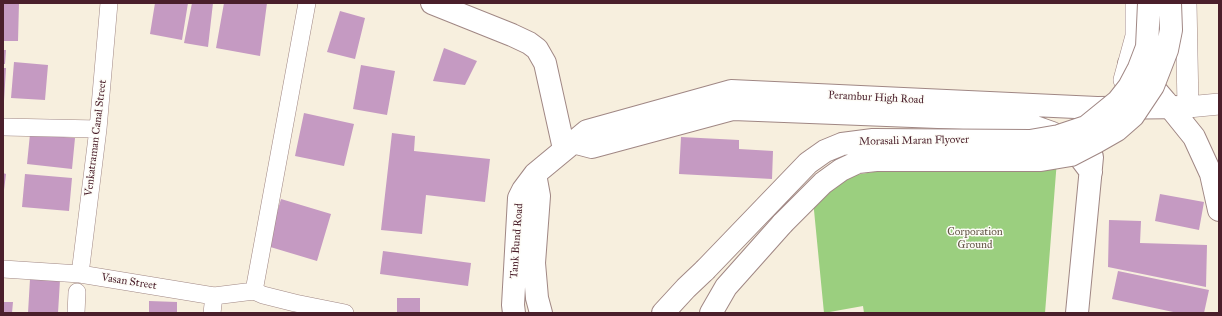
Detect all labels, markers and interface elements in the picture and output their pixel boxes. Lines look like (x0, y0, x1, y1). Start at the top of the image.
street label: Venkatraman Canal Street (82, 79, 110, 197)
street label: Perambur High Road (828, 89, 924, 107)
street label: Morasali Maran Flyover (859, 133, 969, 149)
street label: Tank Bund Road (508, 203, 526, 279)
park label: Corporation Ground (947, 225, 1003, 251)
street label: Vasan Street (100, 271, 158, 293)

